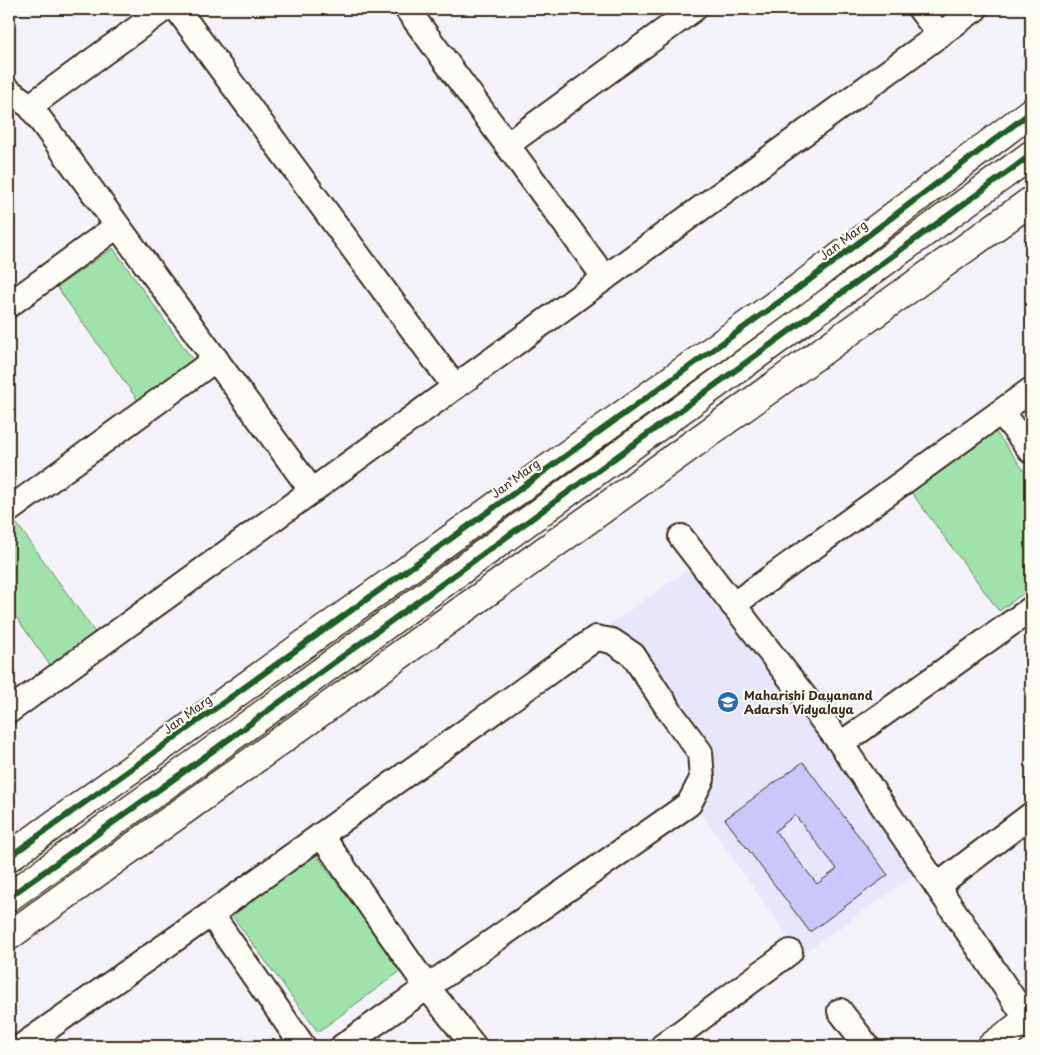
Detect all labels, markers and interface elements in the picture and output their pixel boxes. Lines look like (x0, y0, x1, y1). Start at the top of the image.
street label: Jan Marg (815, 216, 871, 264)
street label: Jan Marg (487, 454, 543, 502)
place label: Maharishi Dayanand Adarsh Vidyalaya (744, 686, 873, 718)
street label: Jan Marg (159, 690, 215, 738)
school or university icon: Maharishi Dayanand Adarsh Vidyalaya (716, 690, 740, 714)

